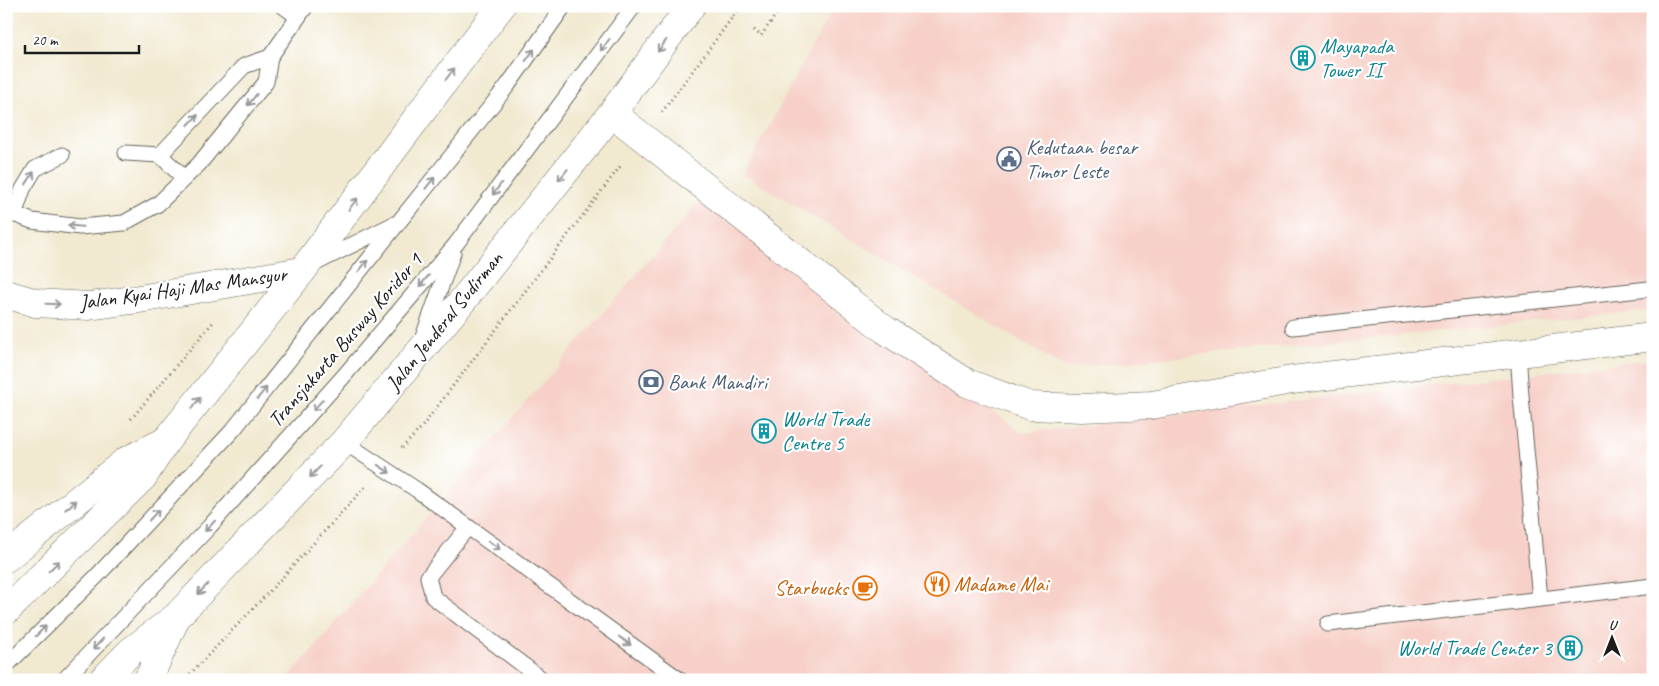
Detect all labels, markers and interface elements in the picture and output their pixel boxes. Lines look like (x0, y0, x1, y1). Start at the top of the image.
scale bar (25, 22, 139, 54)
text: 20 m (32, 31, 59, 50)
place label: Mayapada Tower II (1320, 33, 1395, 83)
one-way arrow (599, 38, 610, 51)
one-way arrow (657, 39, 667, 53)
building icon: Mayapada Tower II (1290, 45, 1316, 71)
one-way arrow (524, 49, 535, 62)
one-way arrow (445, 67, 455, 81)
one-way arrow (246, 94, 257, 107)
one-way arrow (187, 114, 199, 126)
place label: Kedutaan besar Timor Leste (1026, 134, 1138, 184)
public building icon: Kedutaan besar Timor Leste (996, 146, 1022, 172)
one-way arrow (558, 168, 569, 181)
one-way arrow (25, 171, 35, 185)
one-way arrow (424, 177, 435, 190)
one-way arrow (492, 182, 502, 196)
one-way arrow (347, 198, 358, 211)
one-way arrow (67, 222, 83, 231)
street label: Transjakarta Busway Koridor 1 (262, 246, 429, 433)
street label: Jalan Jenderal Sudirman (379, 246, 508, 397)
street label: Jalan Kyai Haji Mas Mansyur (77, 260, 290, 316)
one-way arrow (358, 260, 369, 273)
one-way arrow (418, 275, 430, 288)
one-way arrow (45, 299, 61, 309)
bank icon: Bank Mandiri (638, 369, 664, 395)
place label: Bank Mandiri (668, 369, 770, 395)
one-way arrow (256, 387, 267, 400)
one-way arrow (191, 397, 202, 410)
one-way arrow (312, 398, 324, 411)
place label: World Trade Centre 5 (782, 406, 870, 456)
building icon: World Trade Centre 5 (751, 418, 777, 444)
one-way arrow (377, 464, 391, 474)
one-way arrow (309, 466, 321, 478)
one-way arrow (64, 500, 77, 511)
one-way arrow (148, 508, 160, 521)
one-way arrow (204, 519, 216, 532)
one-way arrow (487, 540, 500, 551)
one-way arrow (48, 560, 60, 572)
restaurant icon: Madame Mai (924, 571, 950, 597)
place label: Madame Mai (954, 571, 1051, 597)
place label: Starbucks (775, 575, 850, 601)
cafe icon: Starbucks (852, 575, 878, 601)
one-way arrow (197, 583, 209, 595)
north arrow (1586, 614, 1636, 664)
text: U (1609, 617, 1619, 634)
one-way arrow (35, 625, 47, 637)
one-way arrow (618, 635, 631, 646)
place label: World Trade Center 3 (1397, 635, 1554, 661)
building icon: World Trade Center 3 (1557, 635, 1583, 661)
one-way arrow (92, 638, 104, 650)

